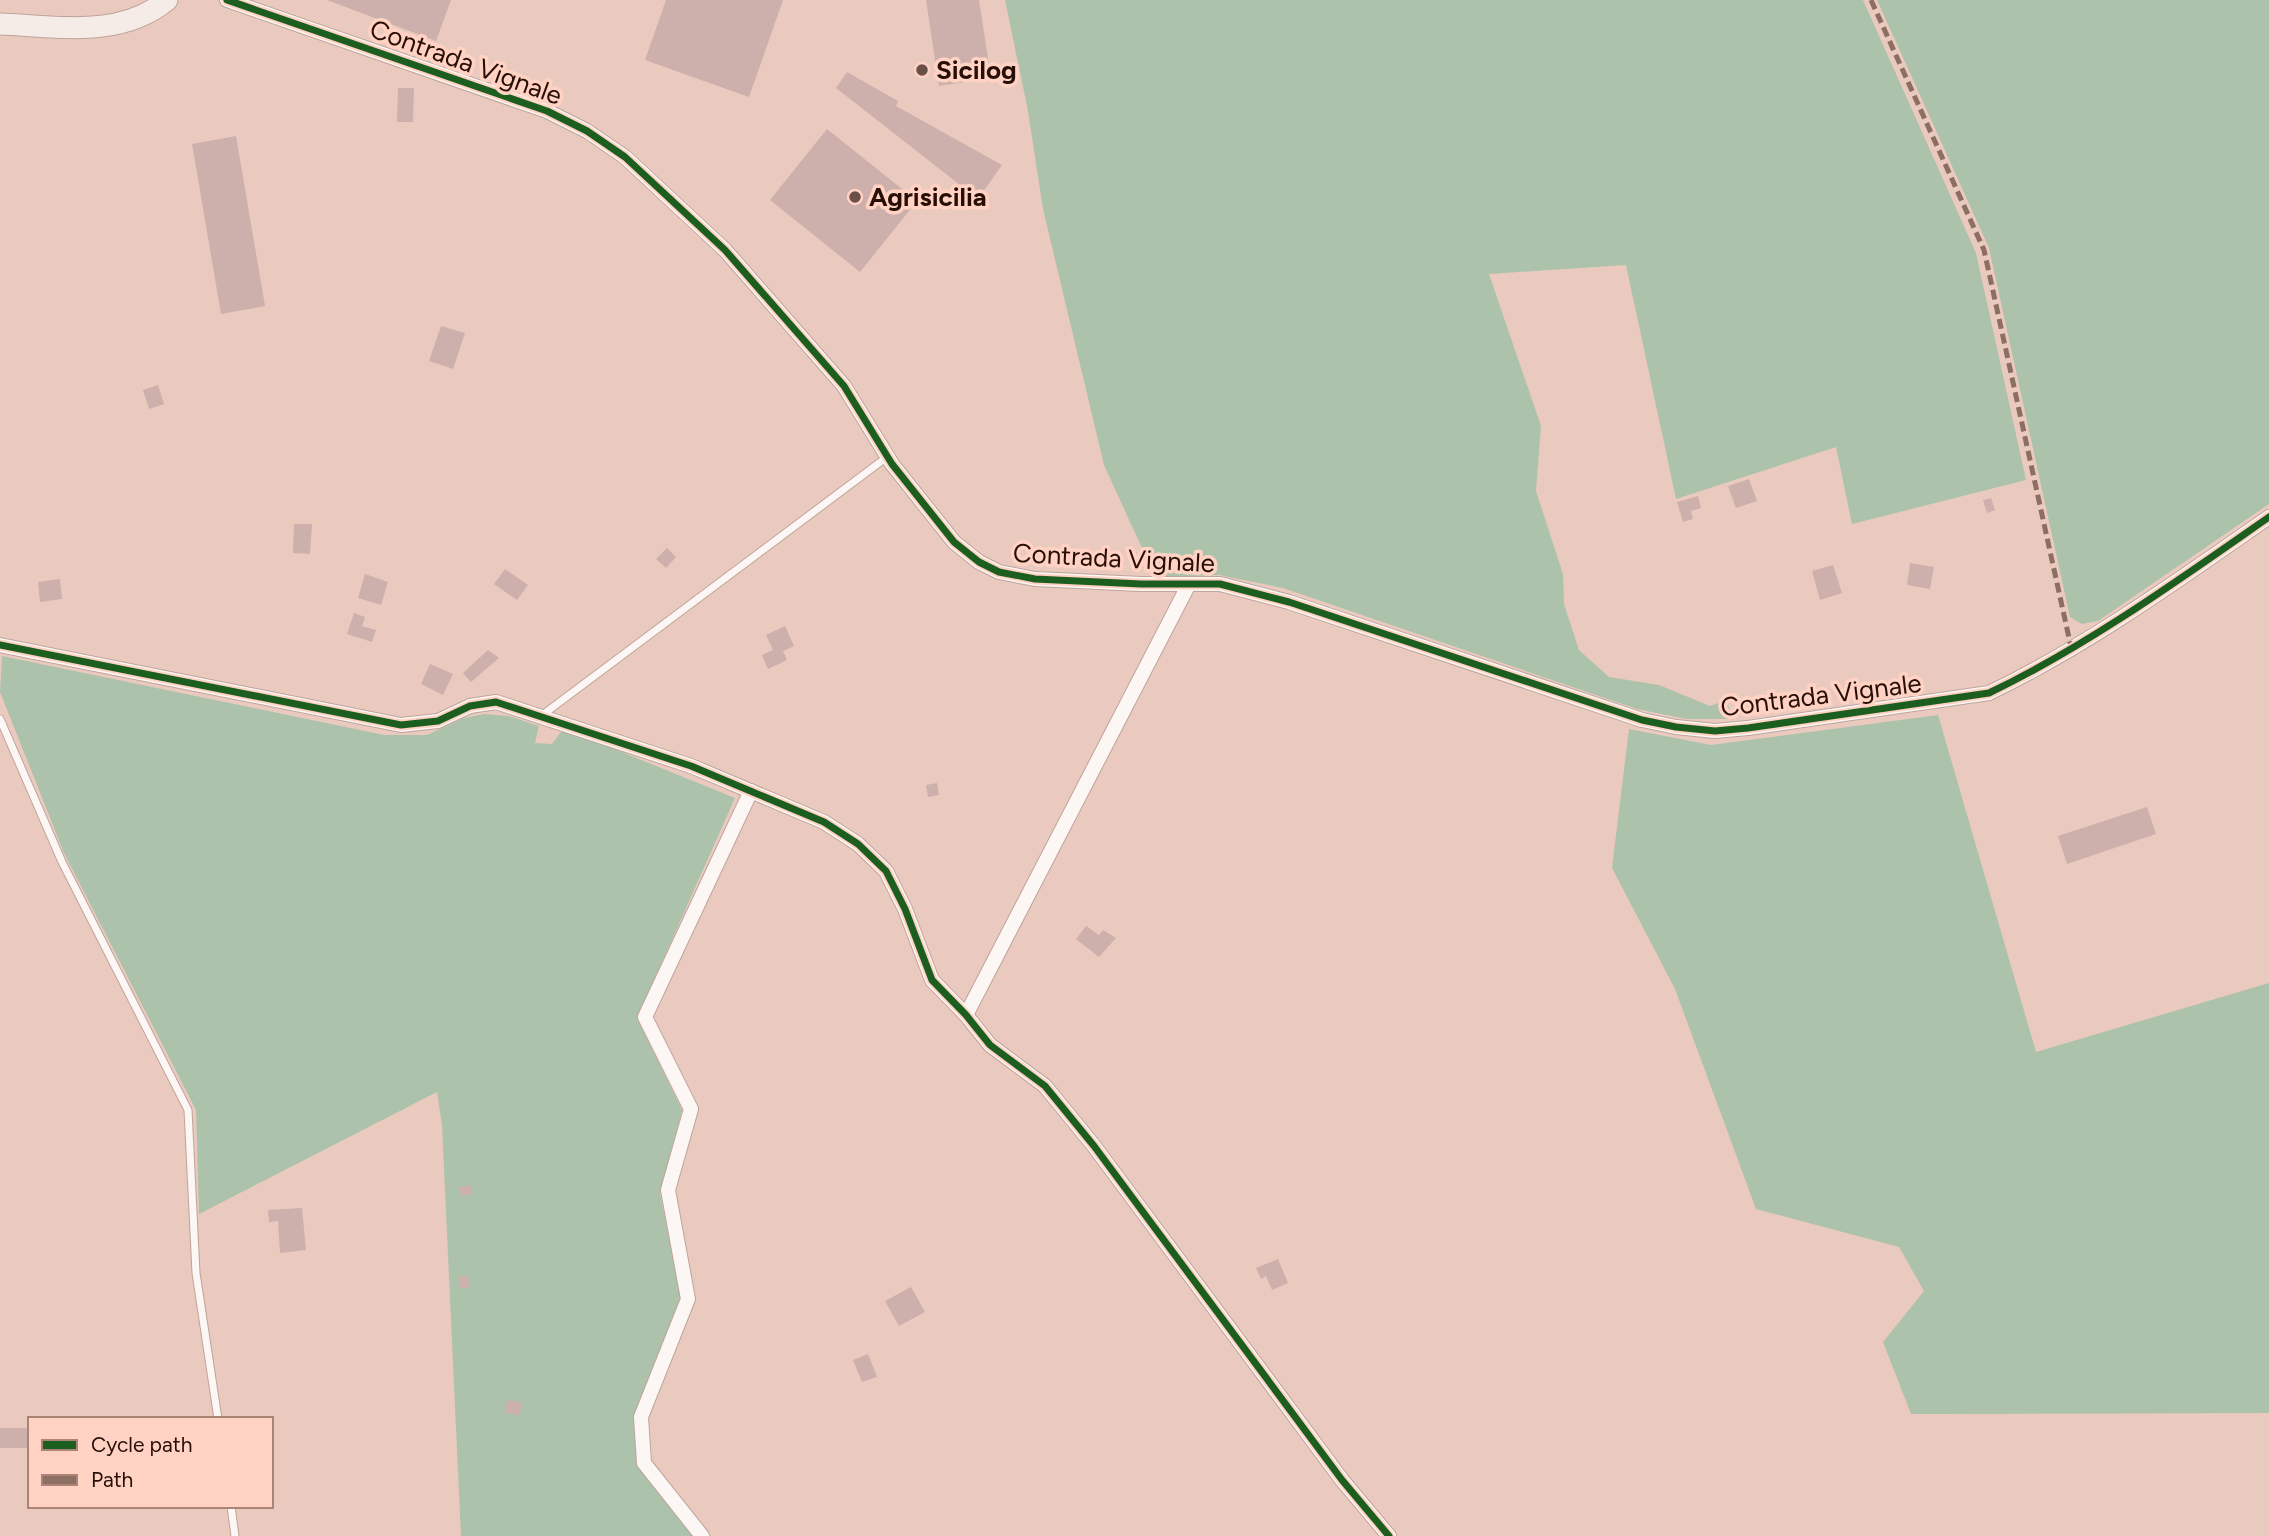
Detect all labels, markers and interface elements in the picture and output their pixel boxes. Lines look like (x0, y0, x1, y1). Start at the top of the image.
street label: Contrada Vignale (366, 12, 566, 112)
place label: Sicilog (936, 54, 1017, 86)
marker: Sicilog (914, 62, 930, 78)
place label: Agrisicilia (869, 181, 987, 213)
marker: Agrisicilia (847, 189, 863, 205)
street label: Contrada Vignale (1012, 537, 1216, 579)
street label: Contrada Vignale (1719, 667, 1923, 723)
legend (28, 1417, 273, 1508)
text: Cycle path (91, 1432, 192, 1457)
text: Path (91, 1467, 133, 1492)

